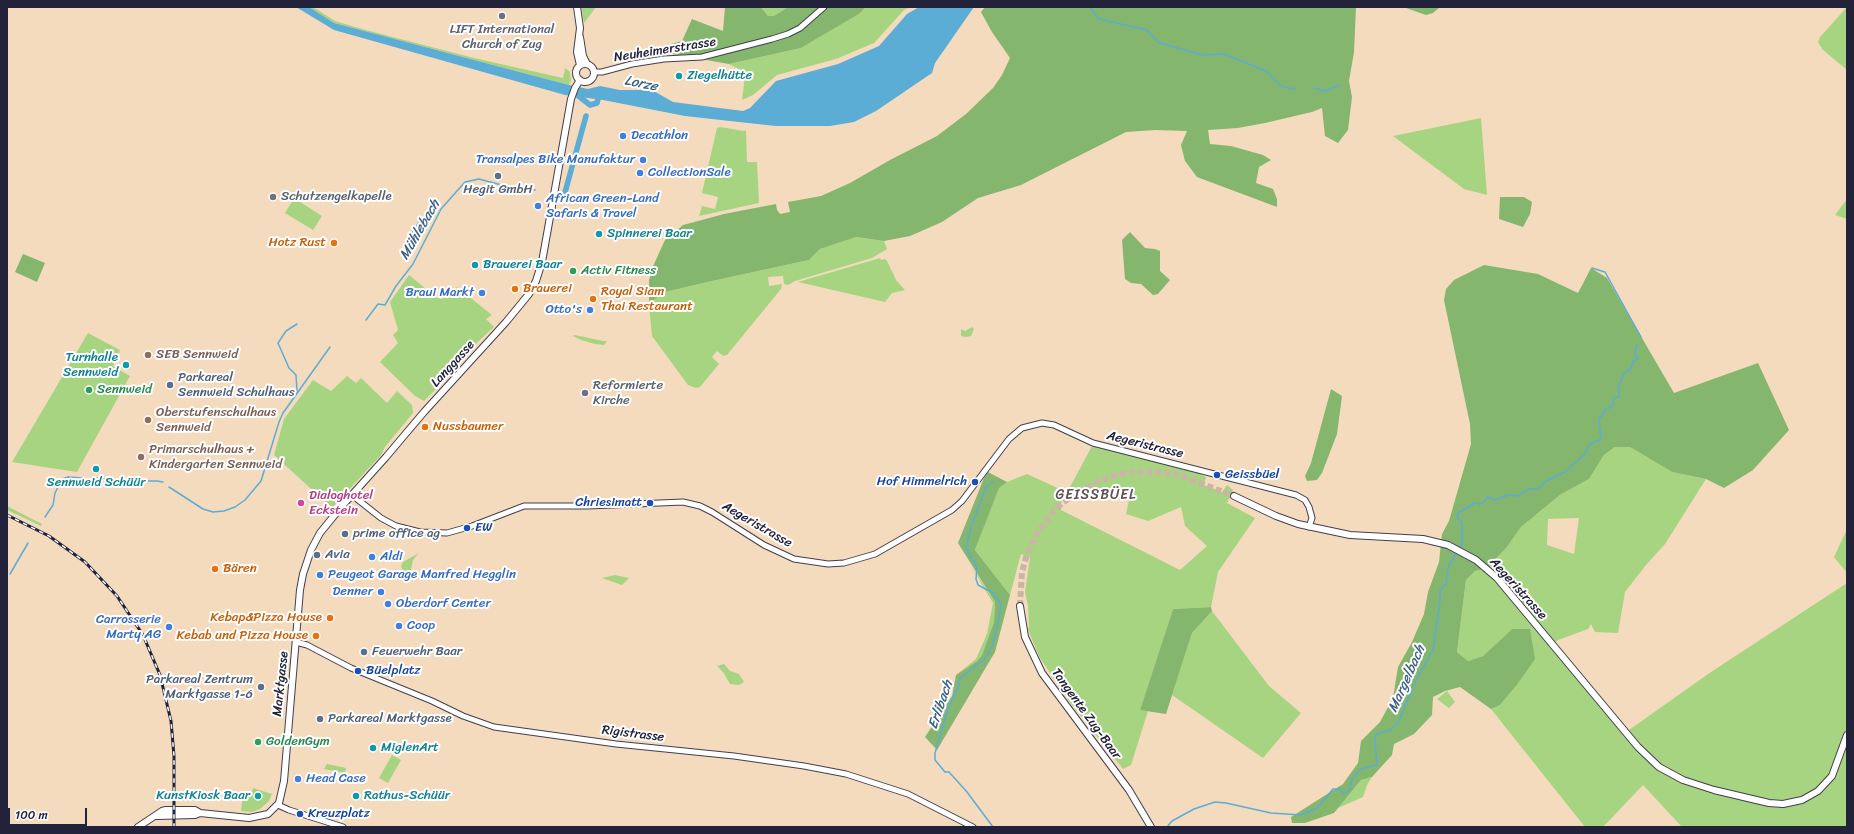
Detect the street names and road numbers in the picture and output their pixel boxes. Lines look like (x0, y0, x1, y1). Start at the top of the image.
street label: Neuheimerstrasse (613, 34, 717, 66)
street label: Langgasse (428, 337, 478, 391)
street label: Aegeristrasse (1105, 428, 1185, 462)
street label: Aegeristrasse (719, 499, 795, 551)
street label: Aegeristrasse (1486, 555, 1550, 623)
street label: Marktgasse (270, 651, 292, 717)
street label: Tangente Zug-Baar (1048, 665, 1124, 763)
street label: Rigistrasse (601, 722, 665, 746)

